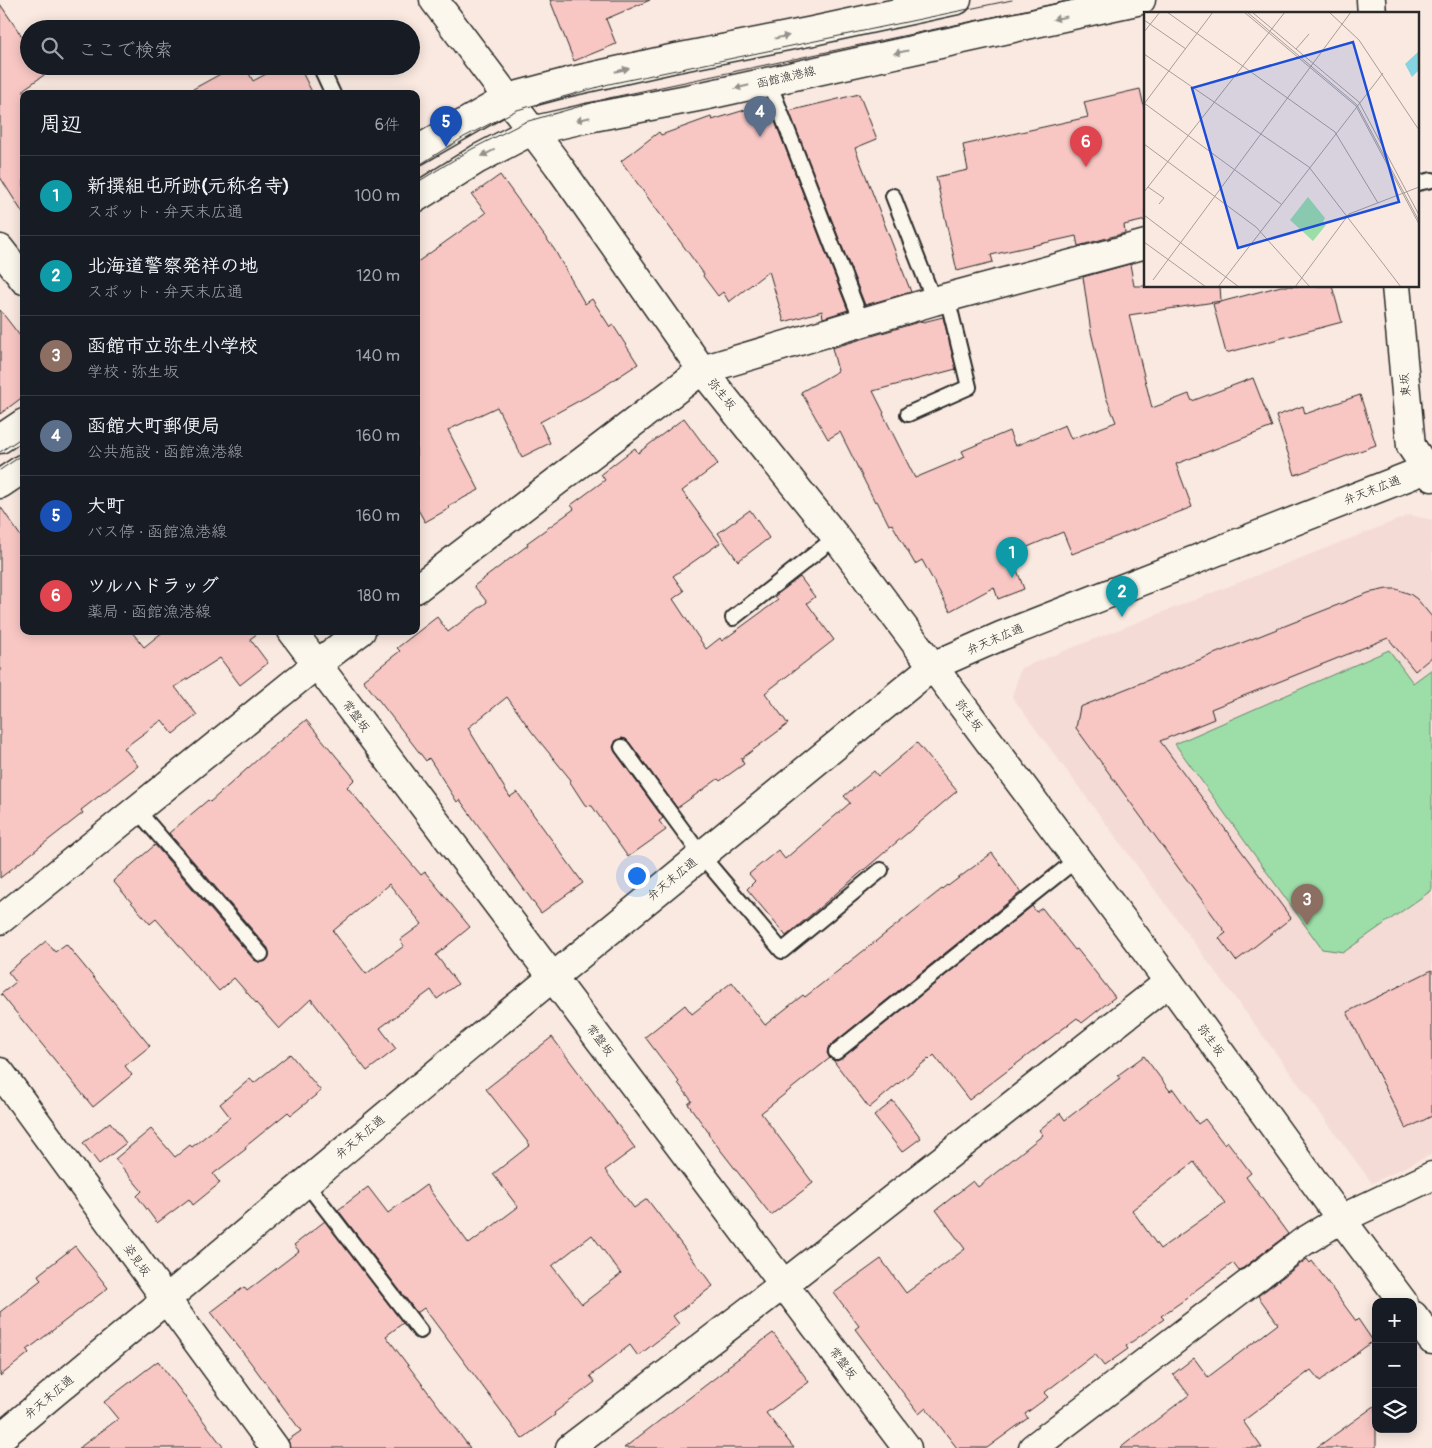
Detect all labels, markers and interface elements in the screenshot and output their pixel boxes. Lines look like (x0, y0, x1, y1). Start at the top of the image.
inset map (1144, 12, 1420, 288)
one-way arrow (1052, 14, 1067, 22)
search box (20, 20, 420, 75)
one-way arrow (774, 33, 789, 41)
icon: search (38, 34, 66, 62)
text: ここで検索 (78, 38, 173, 62)
one-way arrow (893, 48, 908, 56)
street label: 函館漁港線 (755, 63, 817, 92)
one-way arrow (615, 66, 630, 74)
one-way arrow (735, 83, 750, 91)
pin: 4 (744, 96, 776, 137)
pin: 5 (430, 106, 462, 147)
text: 周辺 (40, 111, 82, 138)
text: 6件 (375, 115, 400, 135)
one-way arrow (575, 115, 590, 123)
pin: 6 (1070, 126, 1102, 167)
one-way arrow (481, 149, 495, 157)
text: 新撰組屯所跡(元称名寺) (87, 174, 290, 198)
text: 1 (53, 186, 59, 206)
text: 100 m (354, 186, 400, 206)
text: スポット · 弁天末広通 (87, 202, 243, 222)
text: 北海道警察発祥の地 (87, 254, 258, 278)
text: 2 (52, 266, 60, 286)
text: 120 m (356, 266, 400, 286)
text: スポット · 弁天末広通 (87, 282, 243, 302)
text: 函館市立弥生小学校 (87, 334, 258, 358)
text: 3 (52, 346, 60, 366)
text: 140 m (356, 346, 400, 366)
text: 学校 · 弥生坂 (87, 362, 179, 382)
street label: 東坂 (1397, 372, 1414, 398)
street label: 弥生坂 (704, 376, 739, 413)
text: 函館大町郵便局 (87, 414, 220, 438)
text: 4 (51, 426, 61, 446)
text: 160 m (356, 426, 400, 446)
text: 公共施設 · 函館漁港線 (87, 442, 243, 462)
street label: 弁天末広通 (1341, 473, 1403, 508)
text: 大町 (87, 494, 125, 518)
text: 5 (52, 506, 60, 526)
text: 160 m (356, 506, 400, 526)
text: バス停 · 函館漁港線 (87, 522, 227, 542)
pin: 1 (996, 537, 1028, 578)
text: ツルハドラッグ (87, 574, 219, 598)
pin: 2 (1106, 576, 1138, 617)
text: 6 (51, 586, 61, 606)
text: 180 m (357, 586, 400, 606)
text: 薬局 · 函館漁港線 (87, 602, 211, 622)
street label: 弁天末広通 (965, 621, 1026, 658)
street label: 弥生坂 (952, 696, 985, 734)
street label: 常盤坂 (339, 697, 372, 735)
street label: 弁天末広通 (644, 855, 700, 904)
your location (624, 863, 650, 889)
pin: 3 (1291, 884, 1323, 925)
street label: 常盤坂 (583, 1021, 616, 1059)
street label: 弥生坂 (1194, 1021, 1227, 1059)
street label: 弁天末広通 (333, 1112, 388, 1162)
street label: 姿見坂 (120, 1241, 153, 1279)
map controls (1372, 1298, 1417, 1433)
button: + (1372, 1298, 1417, 1343)
button: − (1372, 1343, 1417, 1388)
street label: 常盤坂 (826, 1344, 859, 1382)
street label: 弁天末広通 (22, 1372, 77, 1422)
button: layers (1372, 1388, 1417, 1433)

